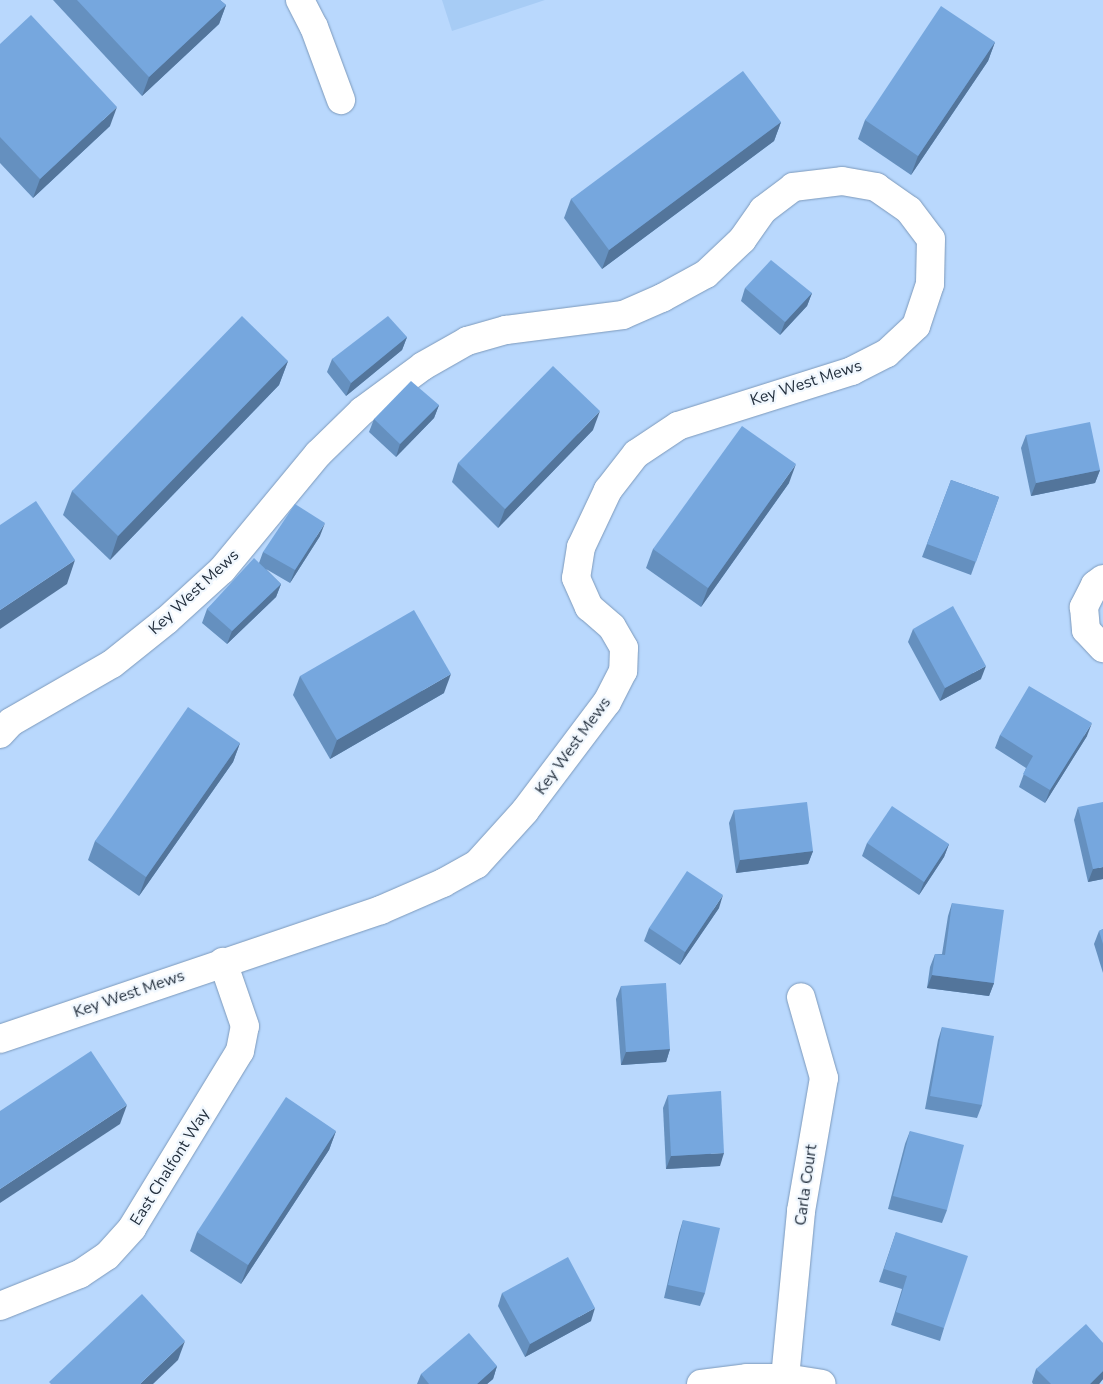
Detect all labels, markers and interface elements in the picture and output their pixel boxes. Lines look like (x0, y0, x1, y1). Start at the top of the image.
street label: Key West Mews (748, 356, 864, 410)
street label: Key West Mews (145, 545, 243, 639)
street label: Key West Mews (531, 693, 615, 799)
street label: Key West Mews (71, 966, 187, 1022)
street label: East Chalfont Way (126, 1105, 214, 1229)
street label: Carla Court (791, 1143, 821, 1227)

